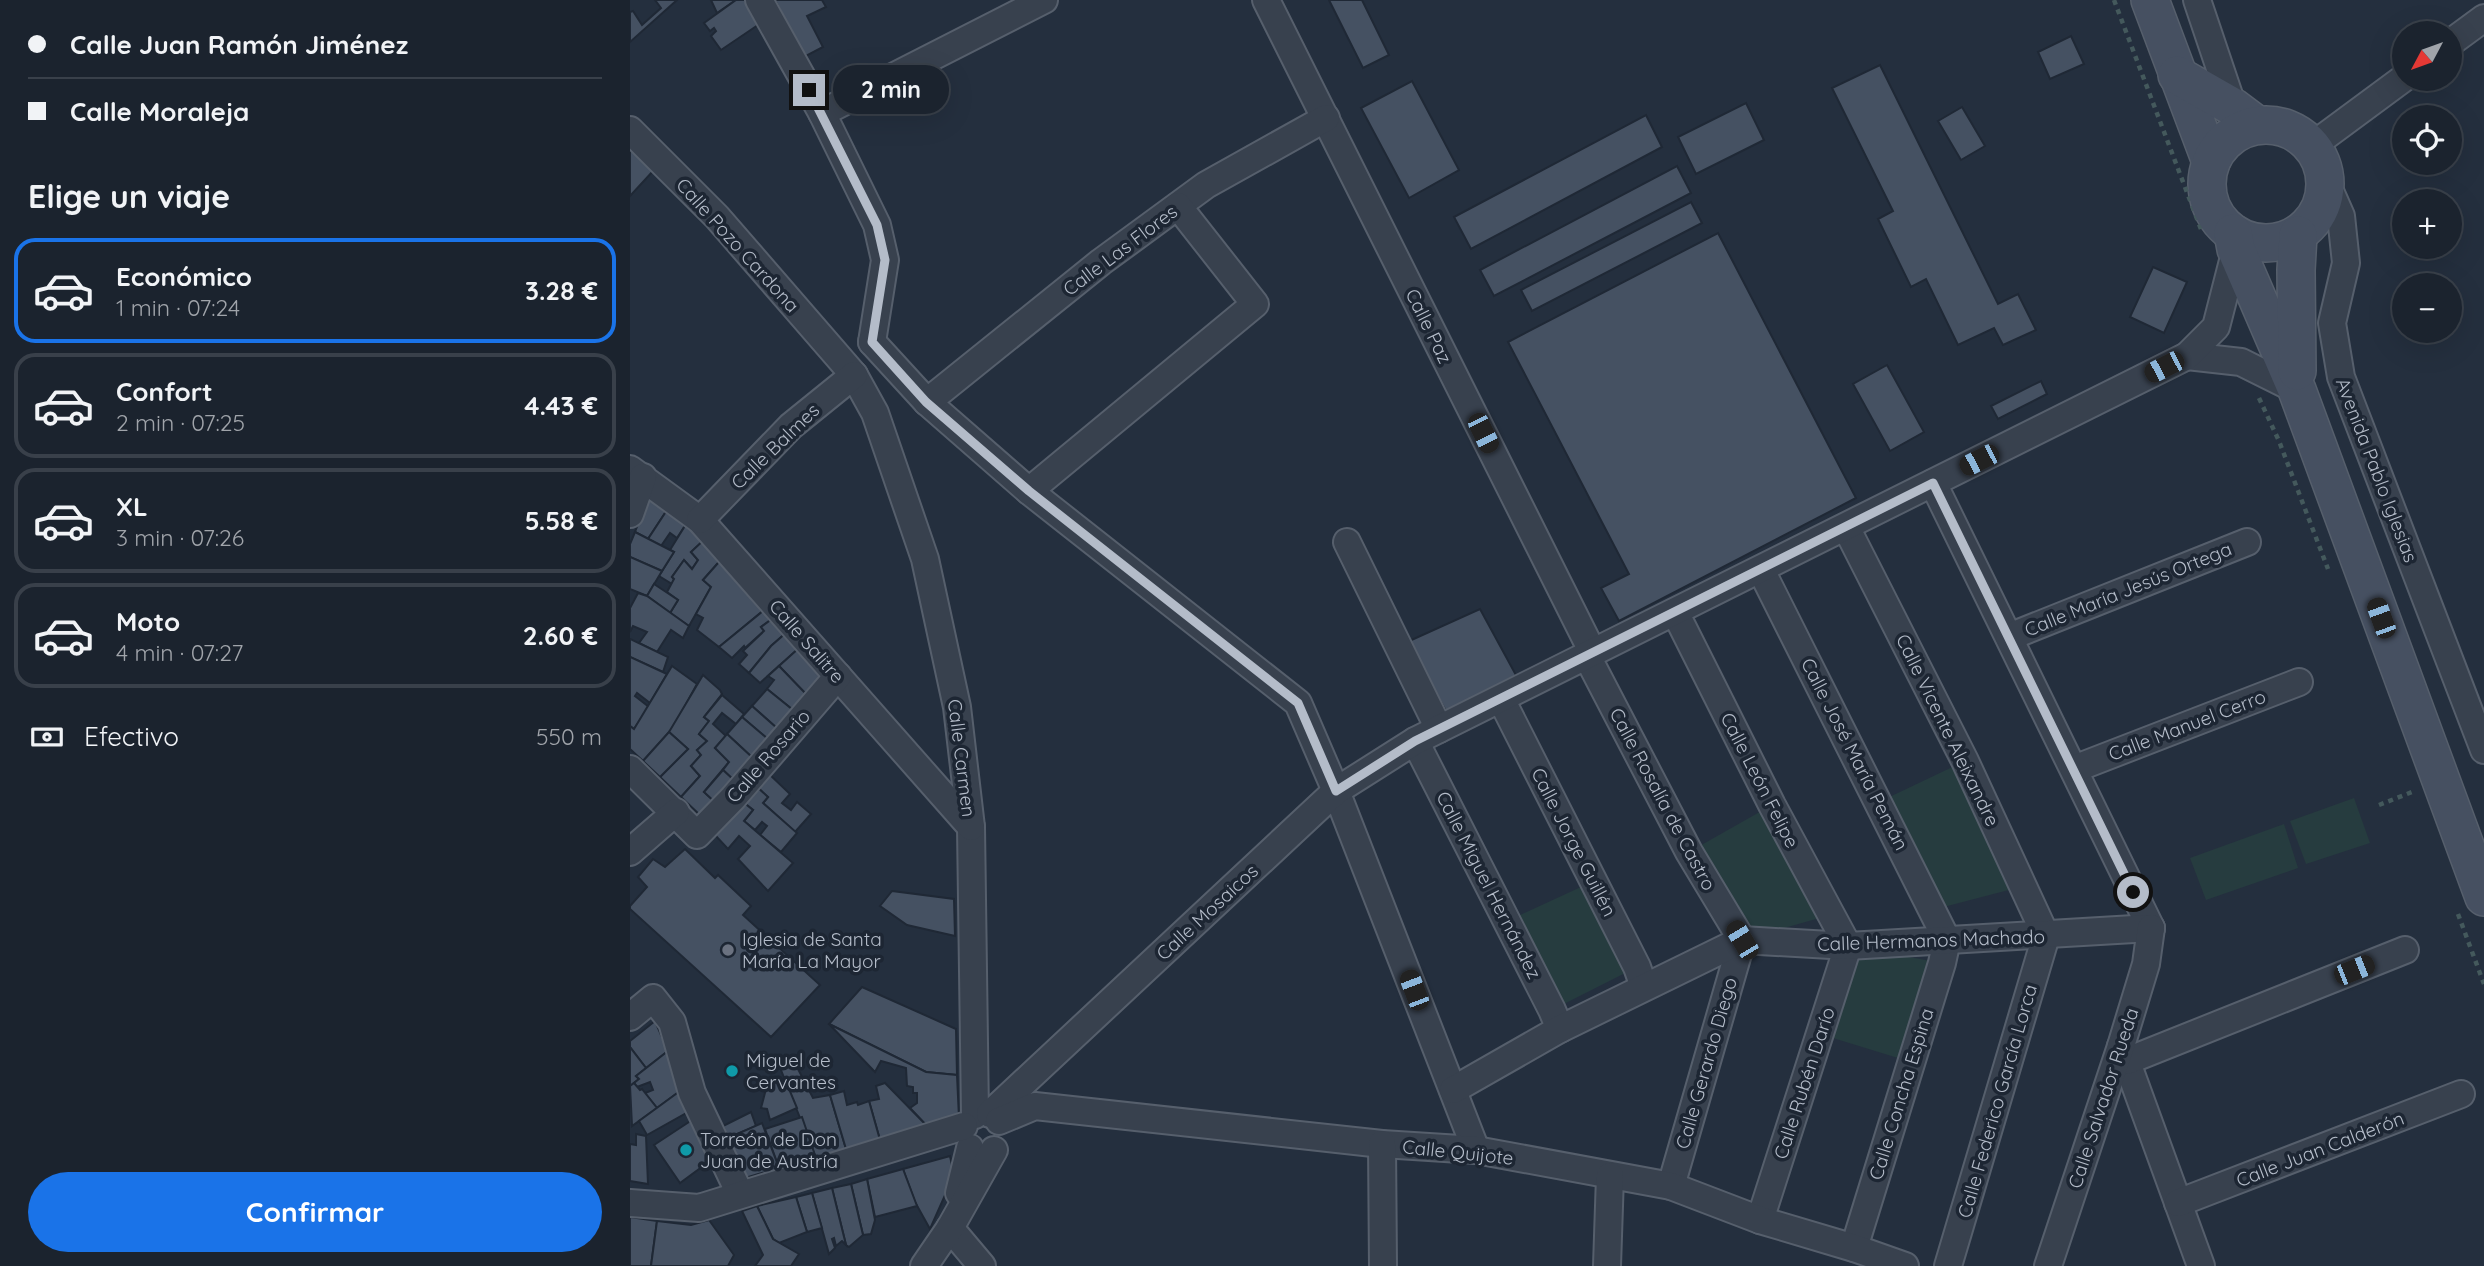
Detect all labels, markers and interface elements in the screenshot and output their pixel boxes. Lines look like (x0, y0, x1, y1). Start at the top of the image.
north arrow (2392, 21, 2462, 91)
map controls (2392, 21, 2462, 343)
text: Calle Juan Ramón Jiménez (70, 28, 408, 61)
callout: 2 min (834, 66, 949, 114)
route end (793, 74, 825, 106)
text: 2 min (861, 75, 921, 104)
text: Calle Moraleja (70, 95, 249, 128)
button: locate (2392, 105, 2462, 175)
street label: Calle Pozo Cardona (671, 173, 805, 317)
text: Elige un viaje (28, 176, 230, 216)
button: + (2392, 189, 2462, 259)
street label: Calle Las Flores (1058, 199, 1182, 301)
icon: car (32, 259, 95, 322)
text: Económico (116, 260, 252, 293)
button: − (2392, 273, 2462, 343)
text: 3.28 € (525, 274, 598, 307)
street label: Calle Paz (1401, 285, 1457, 367)
text: 1 min · 07:24 (116, 293, 240, 322)
car (2141, 348, 2188, 386)
icon: car (32, 374, 95, 437)
street label: Avenida Pablo Iglesias (2331, 374, 2423, 566)
text: Confort (116, 375, 213, 408)
text: 4.43 € (524, 389, 598, 422)
street label: Calle Balmes (726, 398, 824, 494)
text: 2 min · 07:25 (116, 408, 245, 437)
car (1465, 410, 1502, 456)
car (1956, 441, 2003, 479)
icon: car (32, 489, 95, 552)
text: XL (116, 490, 148, 523)
text: 5.58 € (525, 504, 598, 537)
text: 3 min · 07:26 (116, 523, 244, 552)
street label: Calle María Jesús Ortega (2021, 536, 2235, 642)
street label: Calle Salitre (764, 594, 850, 688)
car (2364, 595, 2399, 641)
icon: car (32, 604, 95, 667)
text: Moto (116, 605, 180, 638)
text: 2.60 € (523, 619, 598, 652)
street label: Calle Vicente Aleixandre (1891, 630, 2005, 830)
text: 4 min · 07:27 (116, 638, 243, 667)
street label: Calle José María Pemán (1796, 654, 1914, 854)
street label: Calle Manuel Cerro (2105, 684, 2269, 766)
street label: Calle Carmen (943, 698, 981, 818)
street label: Calle Rosario (721, 704, 815, 808)
street label: Calle Rosalía de Castro (1605, 704, 1721, 894)
street label: Calle León Felipe (1716, 708, 1804, 852)
icon: cash (28, 718, 66, 756)
text: Efectivo (84, 720, 179, 753)
text: 550 m (536, 722, 602, 751)
street label: Calle Jorge Guillén (1526, 764, 1622, 920)
street label: Calle Miguel Hernández (1431, 787, 1547, 983)
street label: Calle Mosaicos (1151, 859, 1263, 965)
route start (2117, 876, 2149, 908)
car (1723, 917, 1762, 963)
street label: Calle Hermanos Machado (1817, 924, 2045, 956)
place label: Iglesia de Santa María La Mayor (742, 927, 882, 973)
marker: Iglesia de Santa María La Mayor (720, 942, 736, 958)
car (2331, 952, 2378, 988)
car (1397, 967, 1432, 1013)
street label: Calle Gerardo Diego (1670, 974, 1742, 1152)
street label: Calle Federico García Lorca (1952, 981, 2042, 1221)
street label: Calle Rubén Darío (1768, 1004, 1840, 1162)
street label: Calle Concha Espina (1863, 1005, 1939, 1183)
street label: Calle Salvador Rueda (2062, 1005, 2144, 1191)
place label: Miguel de Cervantes (746, 1048, 836, 1094)
marker: Miguel de Cervantes (724, 1063, 740, 1079)
street label: Calle Juan Calderón (2233, 1106, 2407, 1192)
place label: Torreón de Don Juan de Austría (700, 1127, 838, 1173)
street label: Calle Quijote (1401, 1134, 1515, 1170)
marker: Torreón de Don Juan de Austría (678, 1142, 694, 1158)
button: Confirmar (28, 1172, 602, 1252)

